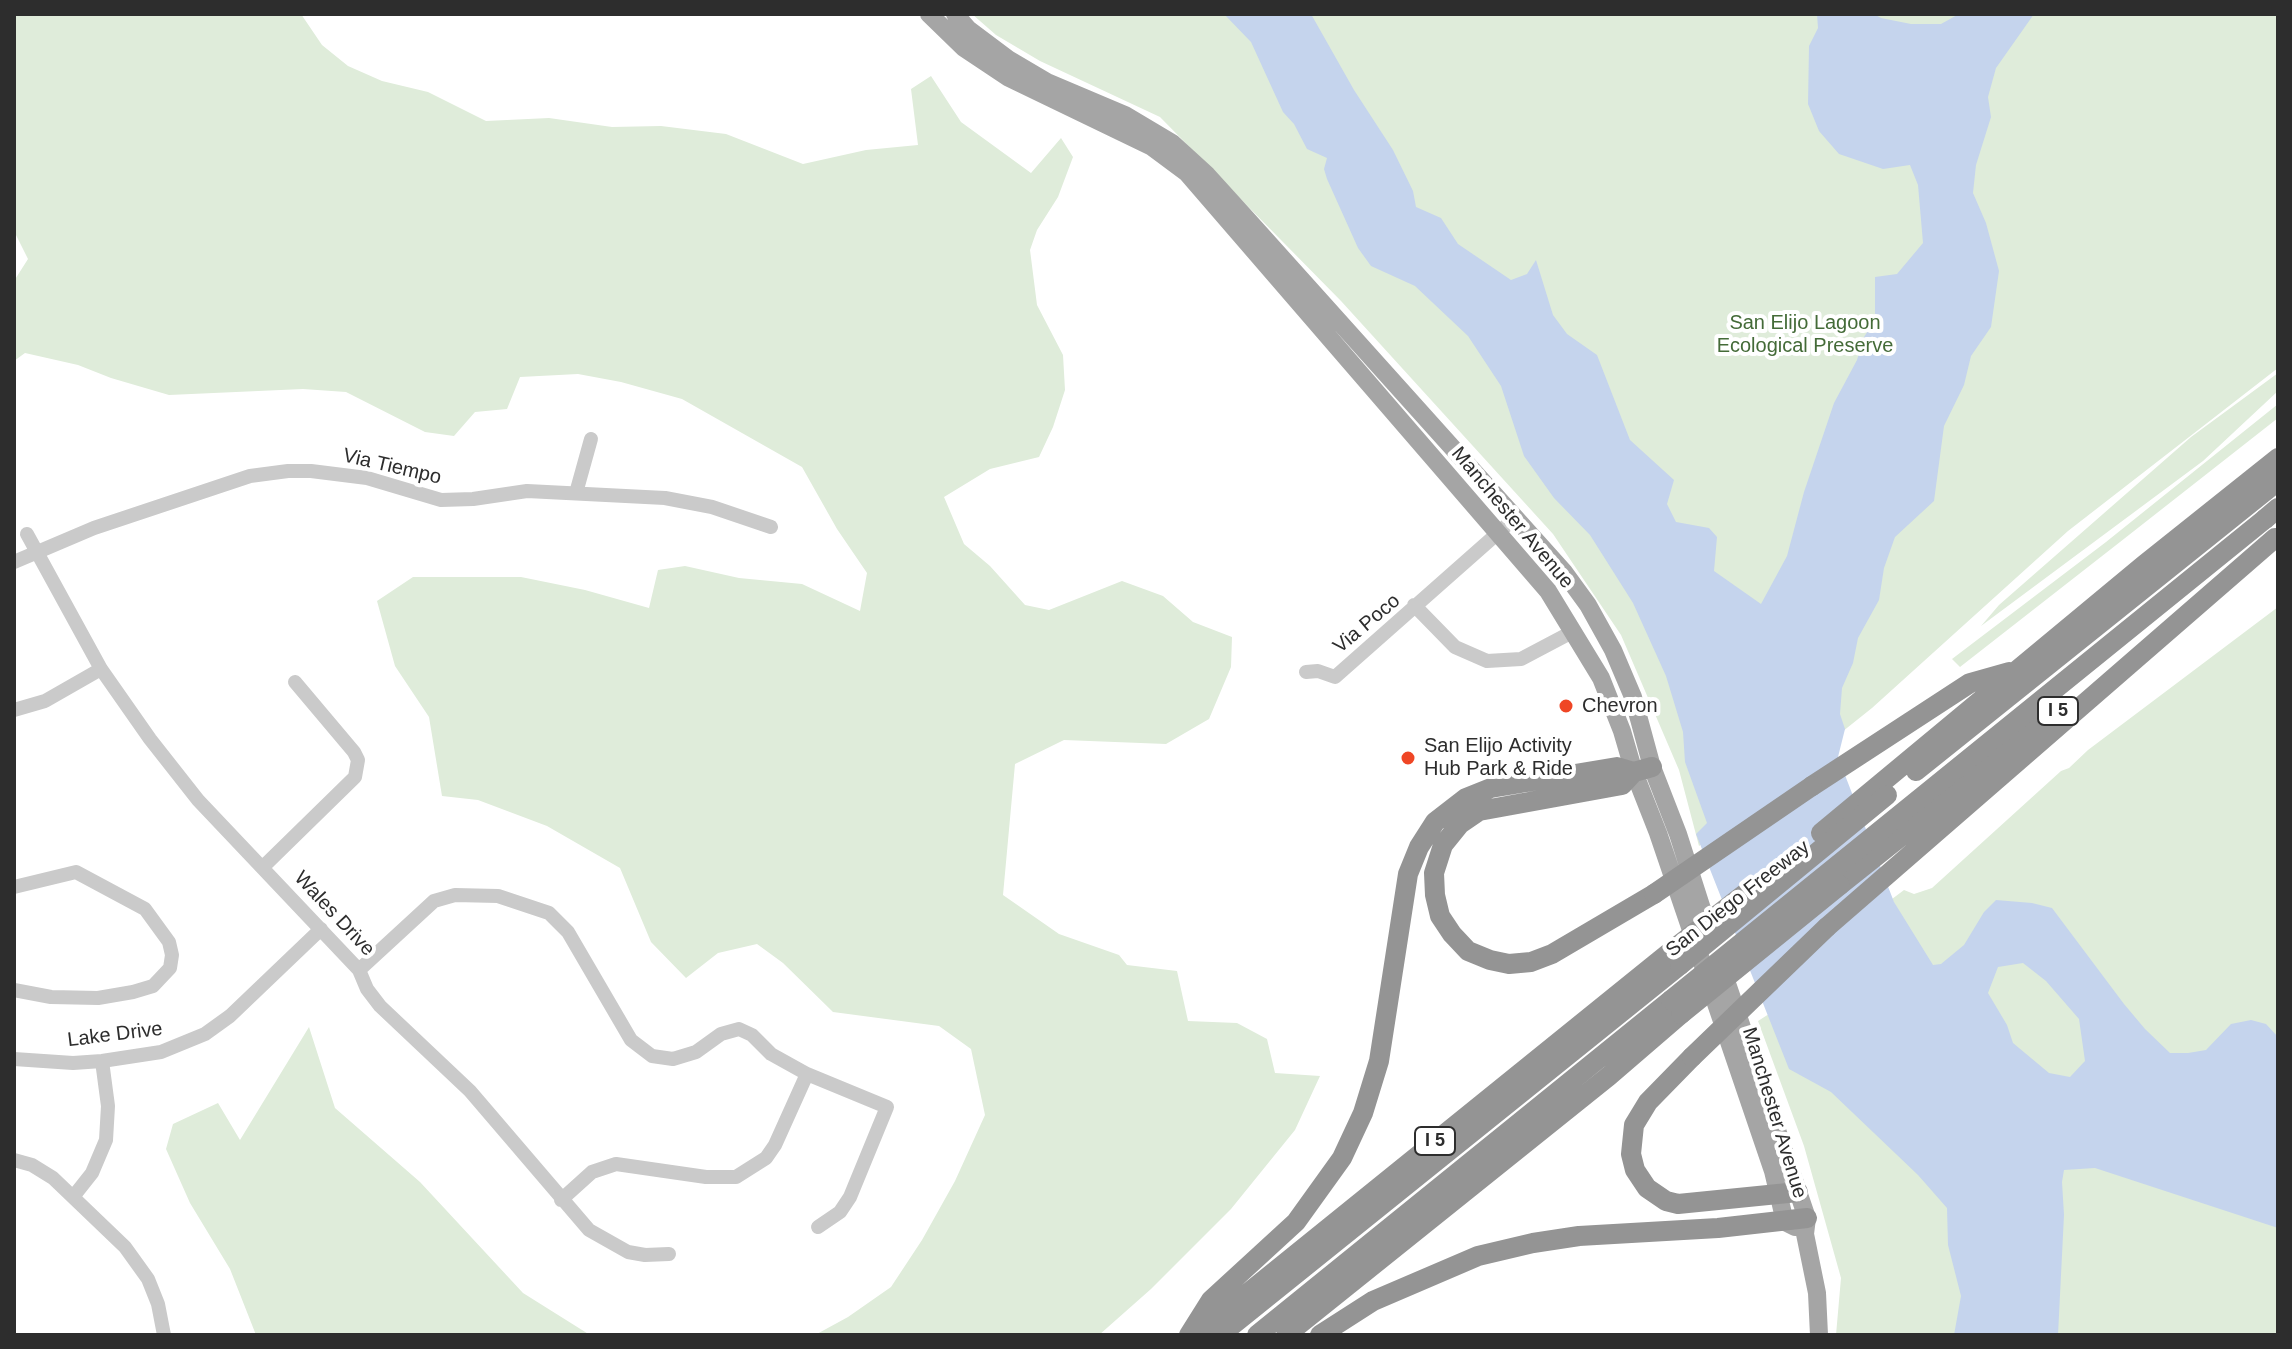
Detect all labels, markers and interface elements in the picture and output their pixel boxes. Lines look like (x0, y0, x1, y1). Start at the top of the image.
park label: San Elijo Lagoon Ecological Preserve (1717, 311, 1893, 358)
street label: Manchester Avenue (1446, 442, 1578, 594)
street label: Via Tiempo (341, 444, 443, 490)
street label: Via Poco (1329, 589, 1405, 659)
place label: Chevron (1582, 694, 1658, 718)
marker: Chevron (1557, 697, 1575, 715)
road number: I 5 (2038, 697, 2078, 725)
place label: San Elijo Activity Hub Park & Ride (1424, 734, 1573, 781)
marker: San Elijo Activity Hub Park & Ride (1399, 749, 1417, 767)
street label: San Diego Freeway (1661, 835, 1815, 963)
street label: Wales Drive (289, 867, 379, 961)
street label: Lake Drive (66, 1017, 164, 1053)
street label: Manchester Avenue (1737, 1025, 1811, 1201)
road number: I 5 (1415, 1127, 1455, 1155)

